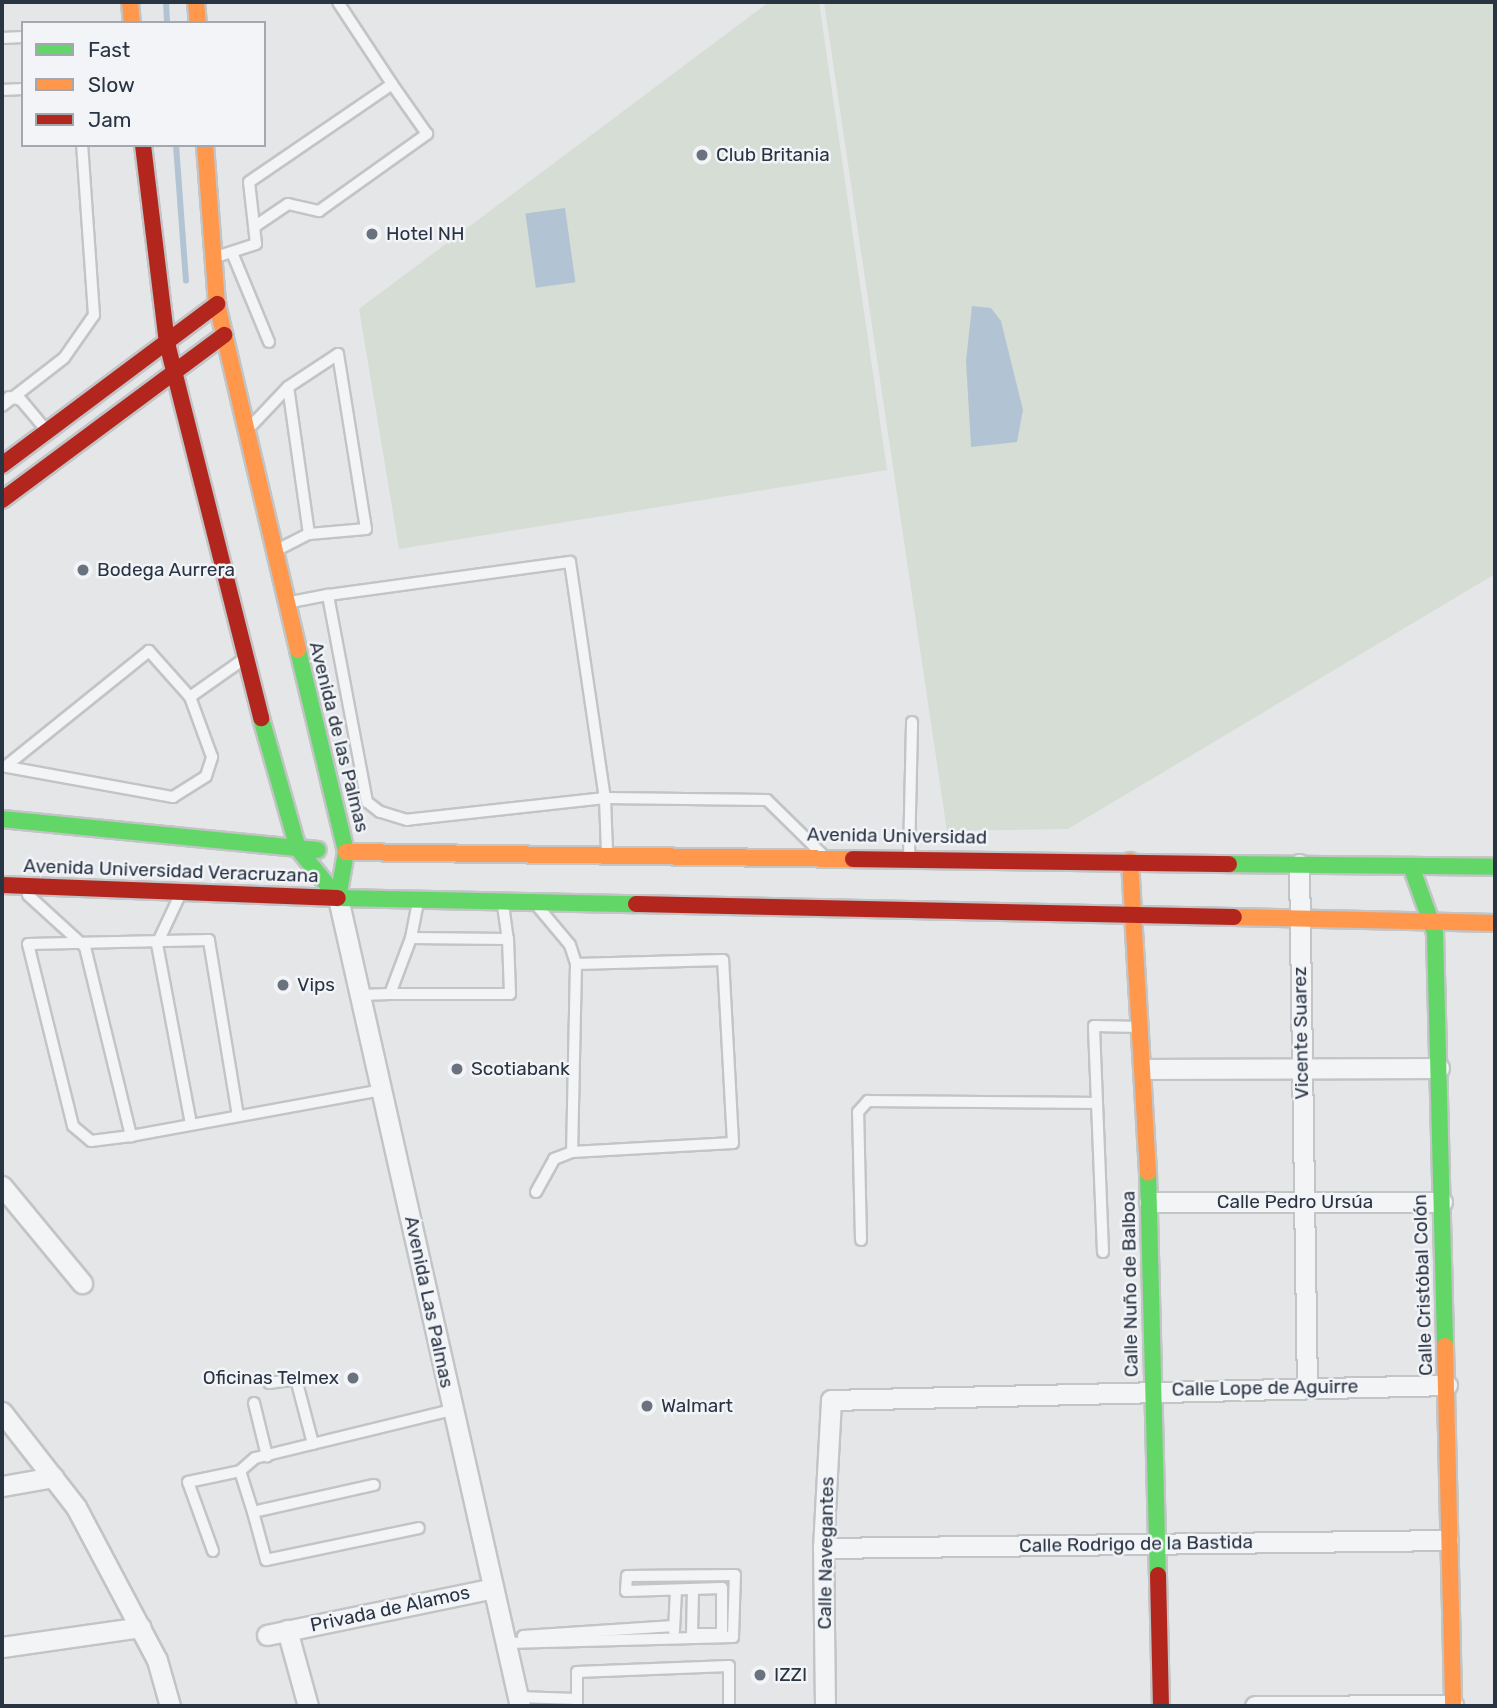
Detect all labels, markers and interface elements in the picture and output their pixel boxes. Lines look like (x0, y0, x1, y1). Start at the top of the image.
legend (21, 21, 266, 147)
text: Fast (88, 37, 130, 62)
text: Slow (88, 72, 135, 97)
text: Jam (88, 107, 132, 132)
place label: Club Britania (716, 144, 830, 166)
marker: Club Britania (694, 147, 710, 163)
place label: Hotel NH (386, 223, 464, 245)
marker: Hotel NH (364, 226, 380, 242)
place label: Bodega Aurrera (97, 559, 236, 581)
marker: Bodega Aurrera (75, 562, 91, 578)
street label: Avenida de las Palmas (304, 639, 374, 835)
street label: Avenida Universidad (807, 823, 987, 849)
street label: Avenida Universidad Veracruzana (23, 854, 319, 888)
street label: Vicente Suarez (1288, 966, 1314, 1100)
place label: Vips (297, 974, 335, 996)
marker: Vips (275, 977, 291, 993)
place label: Scotiabank (471, 1058, 570, 1080)
marker: Scotiabank (449, 1061, 465, 1077)
street label: Calle Nuño de Balboa (1117, 1191, 1143, 1377)
street label: Calle Pedro Ursúa (1217, 1191, 1373, 1213)
street label: Calle Cristóbal Colón (1408, 1194, 1438, 1376)
street label: Avenida Las Palmas (400, 1214, 458, 1390)
place label: Oficinas Telmex (202, 1367, 339, 1389)
marker: Oficinas Telmex (345, 1370, 361, 1386)
street label: Calle Lope de Aguirre (1171, 1375, 1359, 1401)
place label: Walmart (661, 1395, 733, 1417)
marker: Walmart (639, 1398, 655, 1414)
street label: Calle Navegantes (813, 1476, 839, 1630)
street label: Calle Rodrigo de la Bastida (1019, 1531, 1253, 1557)
street label: Privada de Alamos (308, 1581, 472, 1637)
place label: IZZI (774, 1664, 807, 1686)
marker: IZZI (752, 1667, 768, 1683)

